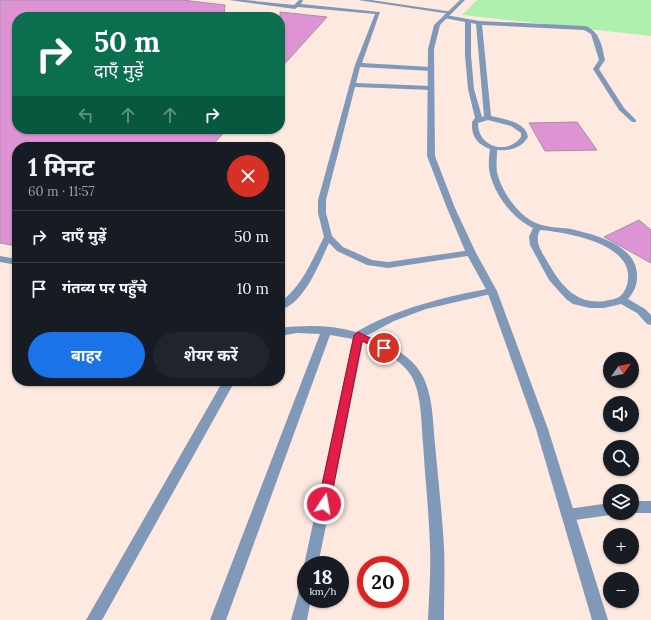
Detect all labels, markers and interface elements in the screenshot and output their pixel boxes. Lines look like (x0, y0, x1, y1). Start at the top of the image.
text: 50 m (94, 24, 160, 60)
icon: right (28, 28, 80, 80)
text: दाएँ मुड़ें (94, 59, 143, 82)
icon: left (75, 104, 97, 126)
icon: ahead (117, 104, 139, 126)
icon: ahead (159, 104, 181, 126)
icon: right (201, 104, 223, 126)
text: 1 मिनट (28, 152, 94, 183)
button: close (227, 155, 269, 197)
text: 60 m · 11:57 (28, 183, 95, 200)
icon: right (28, 226, 50, 248)
text: दाएँ मुड़ें (62, 226, 106, 245)
text: 50 m (234, 227, 269, 246)
icon: arrive (28, 278, 50, 300)
text: गंतव्य पर पहुँचे (62, 278, 147, 297)
text: 10 m (237, 279, 269, 298)
pin (367, 331, 401, 365)
button: बाहर (28, 332, 145, 378)
button: शेयर करें (153, 332, 269, 378)
icon: arrive (373, 337, 395, 359)
north arrow (603, 352, 639, 388)
map controls (603, 352, 639, 608)
button: sound (603, 396, 639, 432)
button: search (603, 440, 639, 476)
position arrow (303, 483, 345, 525)
button: layers (603, 484, 639, 520)
button: + (603, 528, 639, 564)
speed limit sign: 20 (357, 556, 409, 608)
text: 18 (313, 564, 333, 589)
button: − (603, 572, 639, 608)
text: km/h (309, 585, 337, 598)

